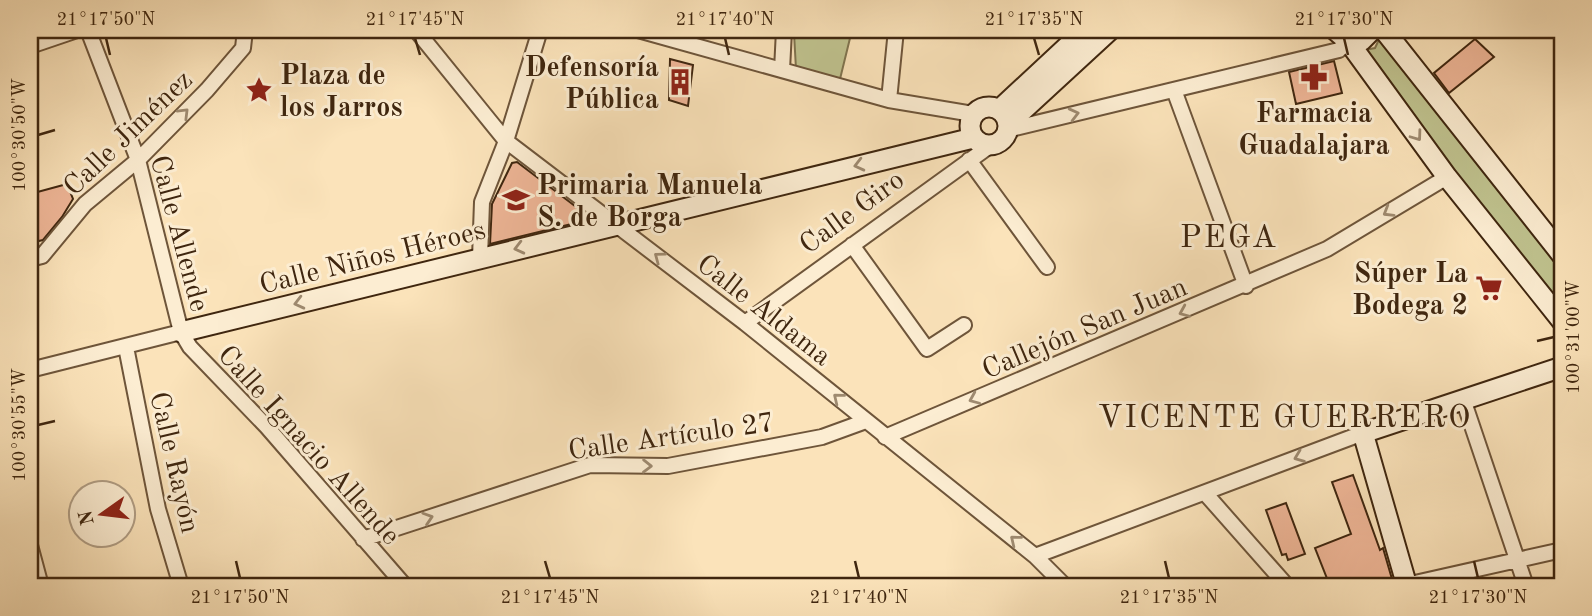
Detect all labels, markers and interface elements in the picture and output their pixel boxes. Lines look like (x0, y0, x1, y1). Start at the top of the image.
text: 21°17'50"N (57, 11, 155, 29)
text: 21°17'45"N (366, 11, 464, 29)
text: 21°17'40"N (676, 11, 774, 29)
text: 21°17'35"N (985, 11, 1083, 29)
text: 21°17'30"N (1295, 11, 1393, 29)
place label: Defensoría Pública (524, 55, 659, 115)
pharmacy icon: Farmacia Guadalajara (1299, 62, 1329, 92)
place label: Plaza de los Jarros (280, 63, 402, 123)
street label: Calle Jiménez (59, 66, 199, 202)
building icon: Defensoría Pública (665, 67, 695, 97)
place icon: Plaza de los Jarros (244, 75, 274, 105)
text: 100°30'50"W (11, 78, 29, 192)
place label: Farmacia Guadalajara (1238, 101, 1390, 161)
one-way arrow (176, 108, 189, 121)
one-way arrow (1068, 108, 1080, 122)
one-way arrow (1408, 128, 1421, 141)
street label: Calle Allende (144, 153, 212, 315)
one-way arrow (854, 157, 866, 171)
street label: Calle Giro (795, 166, 910, 260)
place label: Primaria Manuela S. de Borga (537, 173, 762, 233)
school or university icon: Primaria Manuela S. de Borga (501, 185, 531, 215)
one-way arrow (1383, 204, 1396, 217)
street label: Calle Niños Héroes (257, 217, 489, 301)
district label: PEGA (1180, 223, 1278, 255)
one-way arrow (513, 240, 525, 254)
street label: Calle Aldama (691, 250, 836, 372)
one-way arrow (654, 253, 667, 266)
place label: Súper La Bodega 2 (1352, 261, 1468, 321)
supermarket icon: Súper La Bodega 2 (1474, 273, 1504, 303)
street label: Callejón San Juan (979, 274, 1192, 386)
text: 100°31'00"W (1565, 280, 1583, 394)
one-way arrow (293, 295, 305, 309)
one-way arrow (1179, 303, 1191, 317)
street label: Calle Ignacio Allende (211, 341, 404, 551)
text: 100°30'55"W (11, 368, 29, 482)
street label: Calle Rayón (143, 389, 203, 536)
one-way arrow (969, 391, 981, 405)
one-way arrow (833, 394, 846, 406)
district label: VICENTE GUERRERO (1098, 403, 1472, 435)
street label: Calle Artículo 27 (567, 410, 776, 466)
one-way arrow (1293, 449, 1305, 463)
one-way arrow (642, 458, 652, 474)
north arrow (66, 480, 136, 550)
text: N (77, 508, 99, 527)
one-way arrow (421, 512, 433, 526)
one-way arrow (1011, 536, 1023, 549)
text: 21°17'50"N (191, 589, 289, 607)
text: 21°17'45"N (501, 589, 599, 607)
text: 21°17'40"N (810, 589, 908, 607)
text: 21°17'35"N (1120, 589, 1218, 607)
text: 21°17'30"N (1429, 589, 1527, 607)

